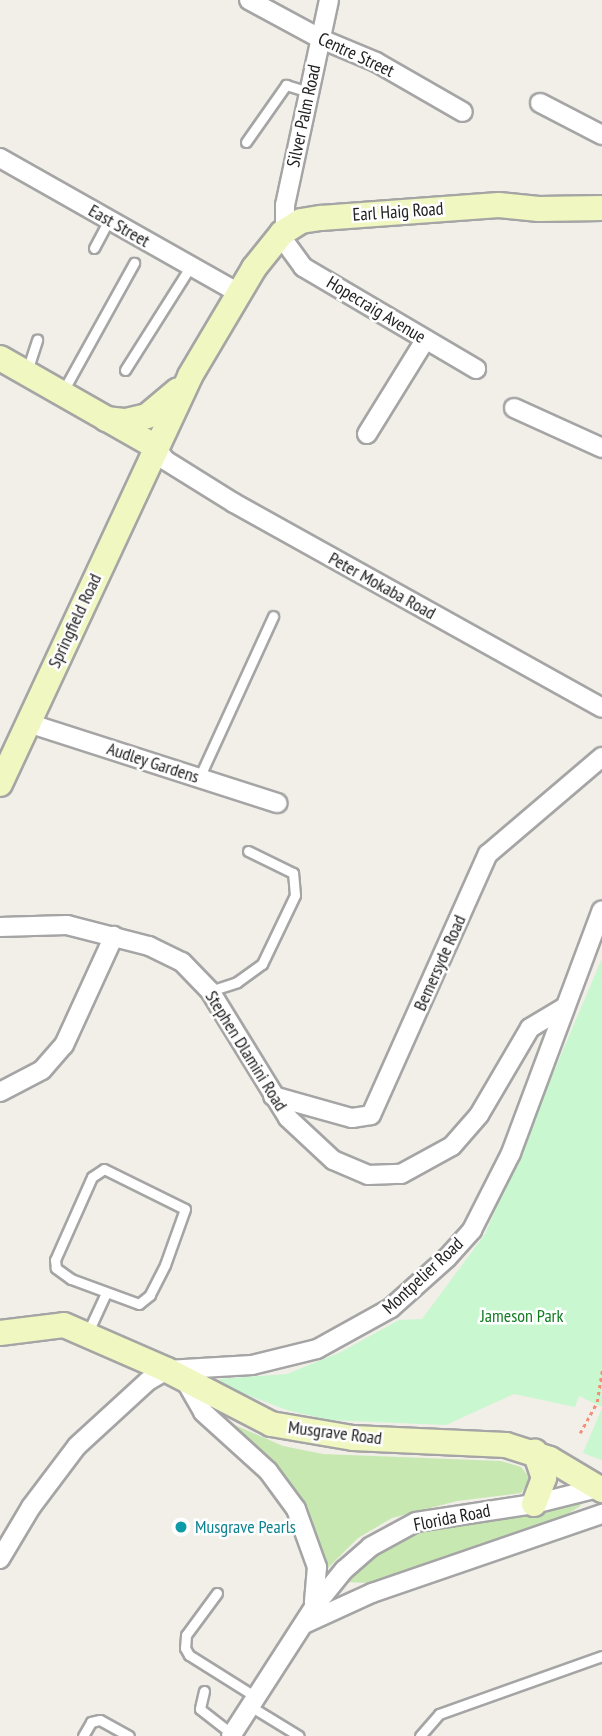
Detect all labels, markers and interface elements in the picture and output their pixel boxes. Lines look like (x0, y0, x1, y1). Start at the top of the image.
street label: Centre Street (315, 28, 397, 82)
street label: Silver Palm Road (283, 63, 325, 169)
street label: Earl Haig Road (352, 198, 444, 226)
street label: East Street (85, 200, 153, 252)
street label: Hopecraig Avenue (322, 272, 430, 348)
street label: Peter Mokaba Road (325, 548, 439, 624)
street label: Springfield Road (44, 570, 106, 672)
street label: Audley Gardens (104, 738, 202, 788)
street label: Bemersyde Road (409, 912, 471, 1014)
street label: Stephen Dlamini Road (200, 987, 292, 1115)
street label: Montpelier Road (378, 1233, 468, 1319)
park label: Jameson Park (480, 1305, 564, 1327)
street label: Musgrave Road (287, 1417, 383, 1449)
street label: Florida Road (412, 1500, 492, 1536)
place label: Musgrave Pearls (195, 1516, 296, 1538)
marker: Musgrave Pearls (173, 1519, 189, 1535)

